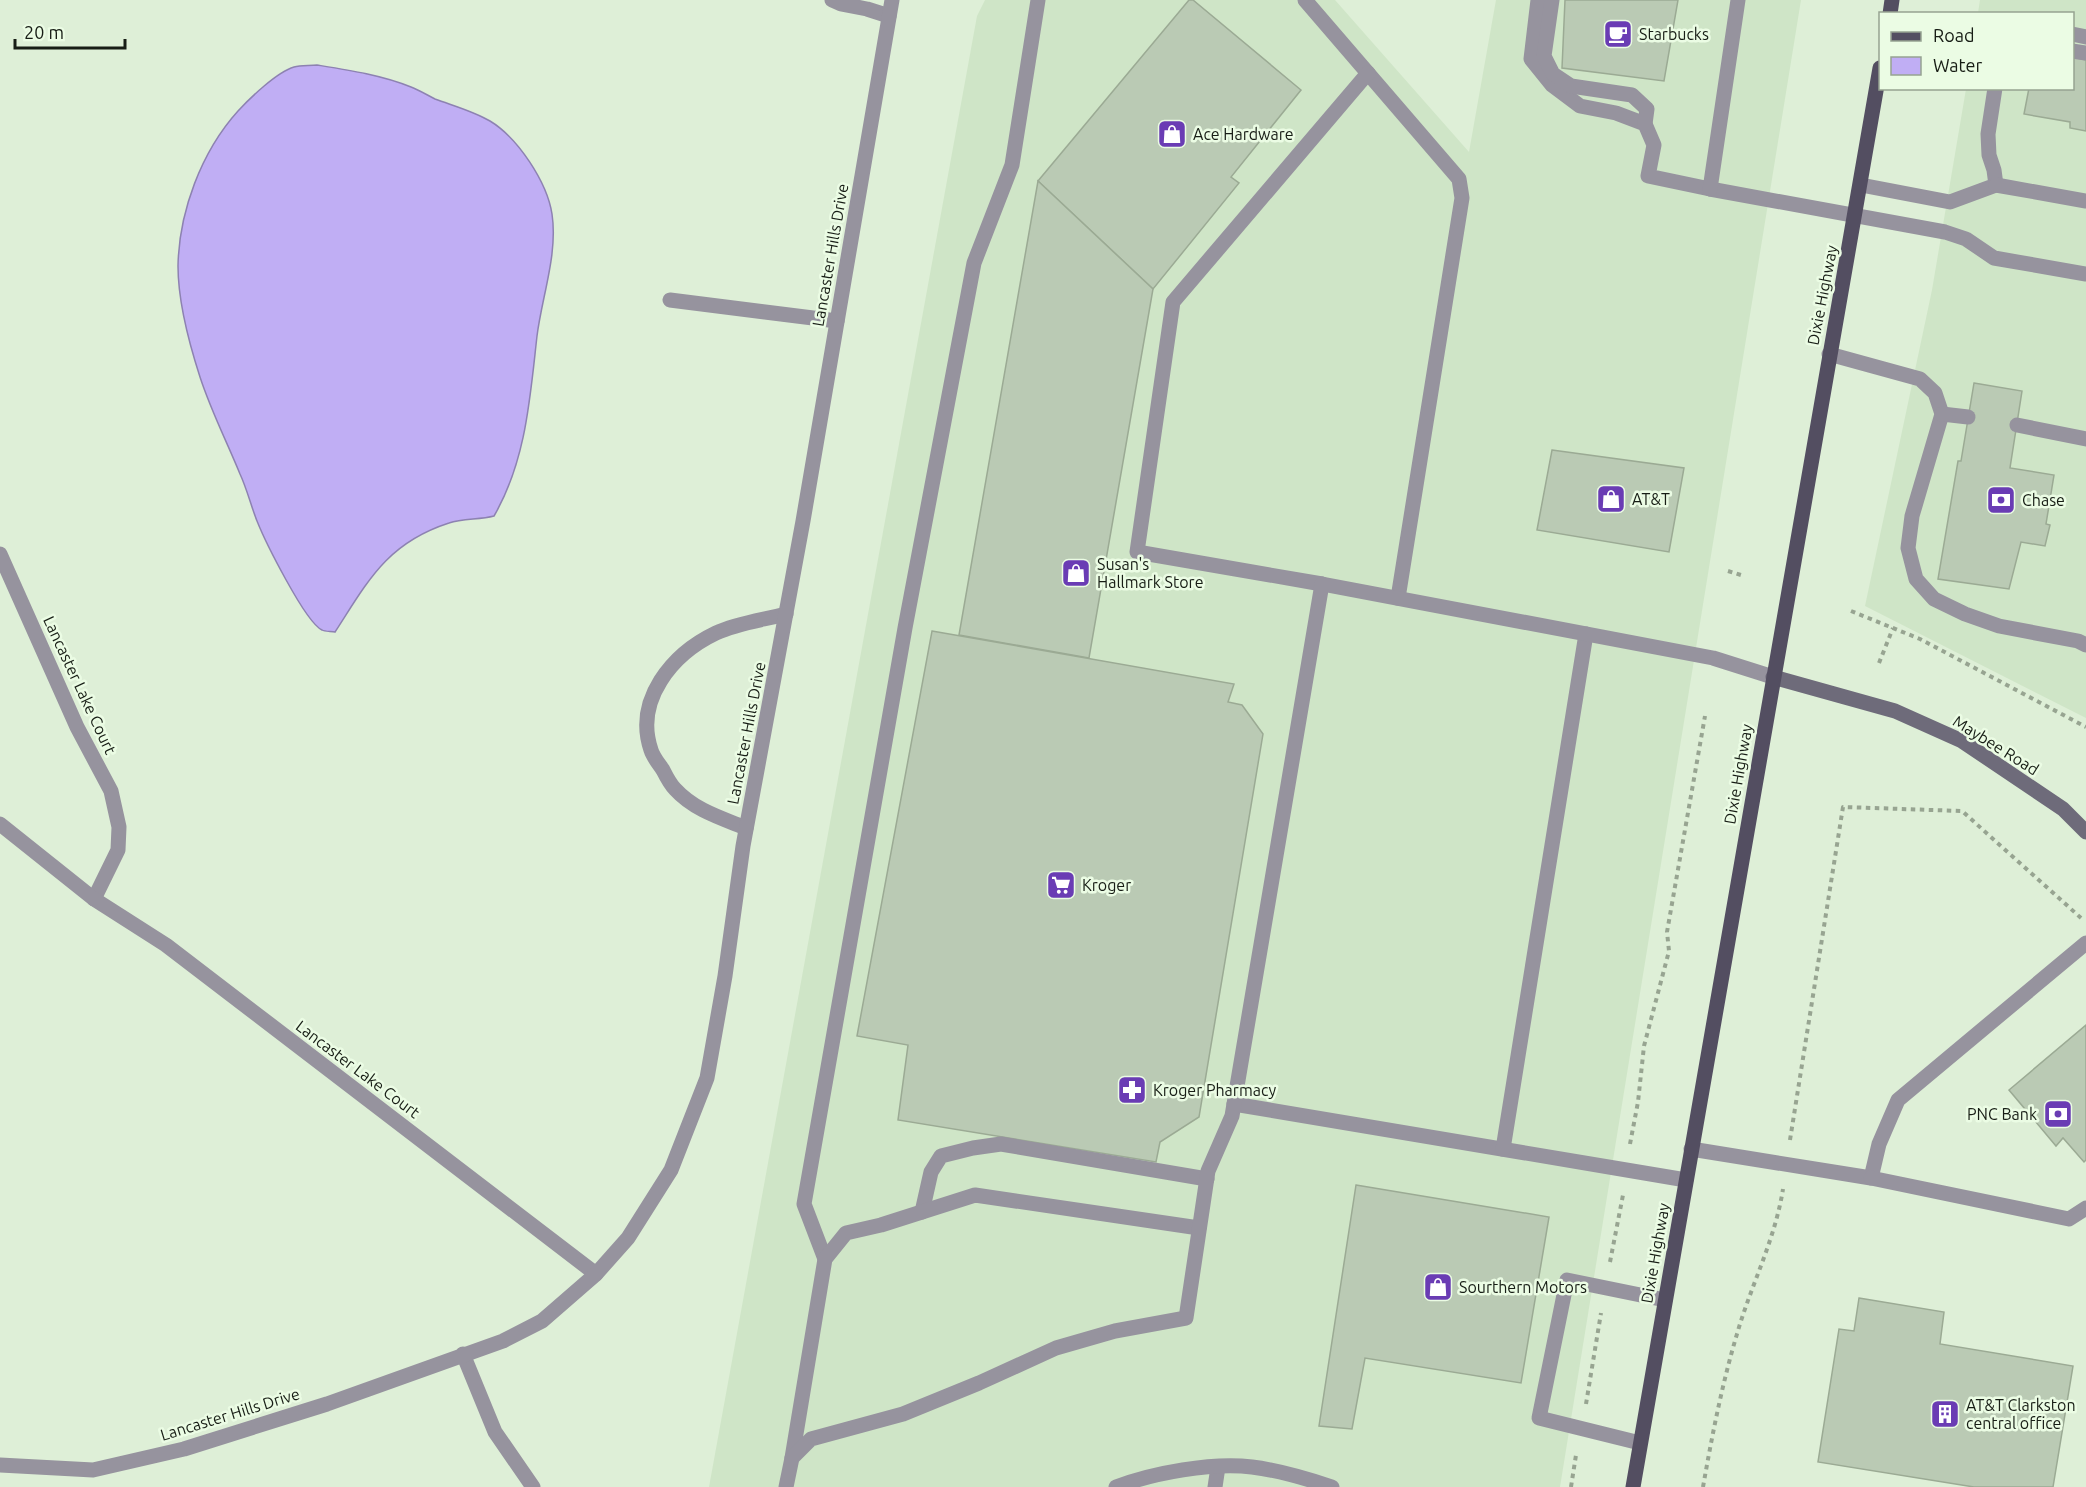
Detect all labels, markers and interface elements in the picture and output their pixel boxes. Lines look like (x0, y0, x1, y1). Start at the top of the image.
scale bar (15, 12, 124, 50)
legend (1879, 12, 2074, 90)
cafe icon: Starbucks (1602, 18, 1634, 50)
text: 20 m (24, 22, 64, 42)
place label: Starbucks (1639, 25, 1709, 43)
text: Road (1933, 25, 1975, 45)
text: Water (1933, 55, 1983, 75)
shop icon: Ace Hardware (1156, 118, 1188, 150)
place label: Ace Hardware (1193, 125, 1294, 143)
street label: Lancaster Hills Drive (809, 182, 851, 328)
street label: Dixie Highway (1803, 243, 1841, 346)
shop icon: AT&T (1595, 483, 1627, 515)
bank icon: Chase (1985, 484, 2017, 516)
place label: AT&T (1632, 490, 1670, 508)
place label: Chase (2022, 491, 2065, 509)
place label: Susan's Hallmark Store (1097, 555, 1203, 591)
shop icon: Susan's Hallmark Store (1060, 557, 1092, 589)
street label: Lancaster Lake Court (40, 613, 120, 758)
street label: Lancaster Hills Drive (723, 660, 769, 806)
street label: Maybee Road (1950, 712, 2042, 778)
street label: Dixie Highway (1720, 722, 1756, 825)
supermarket icon: Kroger (1045, 869, 1077, 901)
place label: Kroger (1082, 876, 1131, 894)
street label: Lancaster Lake Court (293, 1017, 424, 1122)
pharmacy icon: Kroger Pharmacy (1116, 1074, 1148, 1106)
place label: Kroger Pharmacy (1153, 1081, 1277, 1099)
bank icon: PNC Bank (2042, 1098, 2074, 1130)
place label: PNC Bank (1967, 1105, 2037, 1123)
street label: Dixie Highway (1637, 1201, 1673, 1304)
shop icon: Sourthern Motors (1422, 1271, 1454, 1303)
place label: Sourthern Motors (1459, 1278, 1587, 1296)
street label: Lancaster Hills Drive (158, 1384, 302, 1444)
place label: AT&T Clarkston central office (1966, 1396, 2076, 1432)
building icon: AT&T Clarkston central office (1929, 1398, 1961, 1430)

